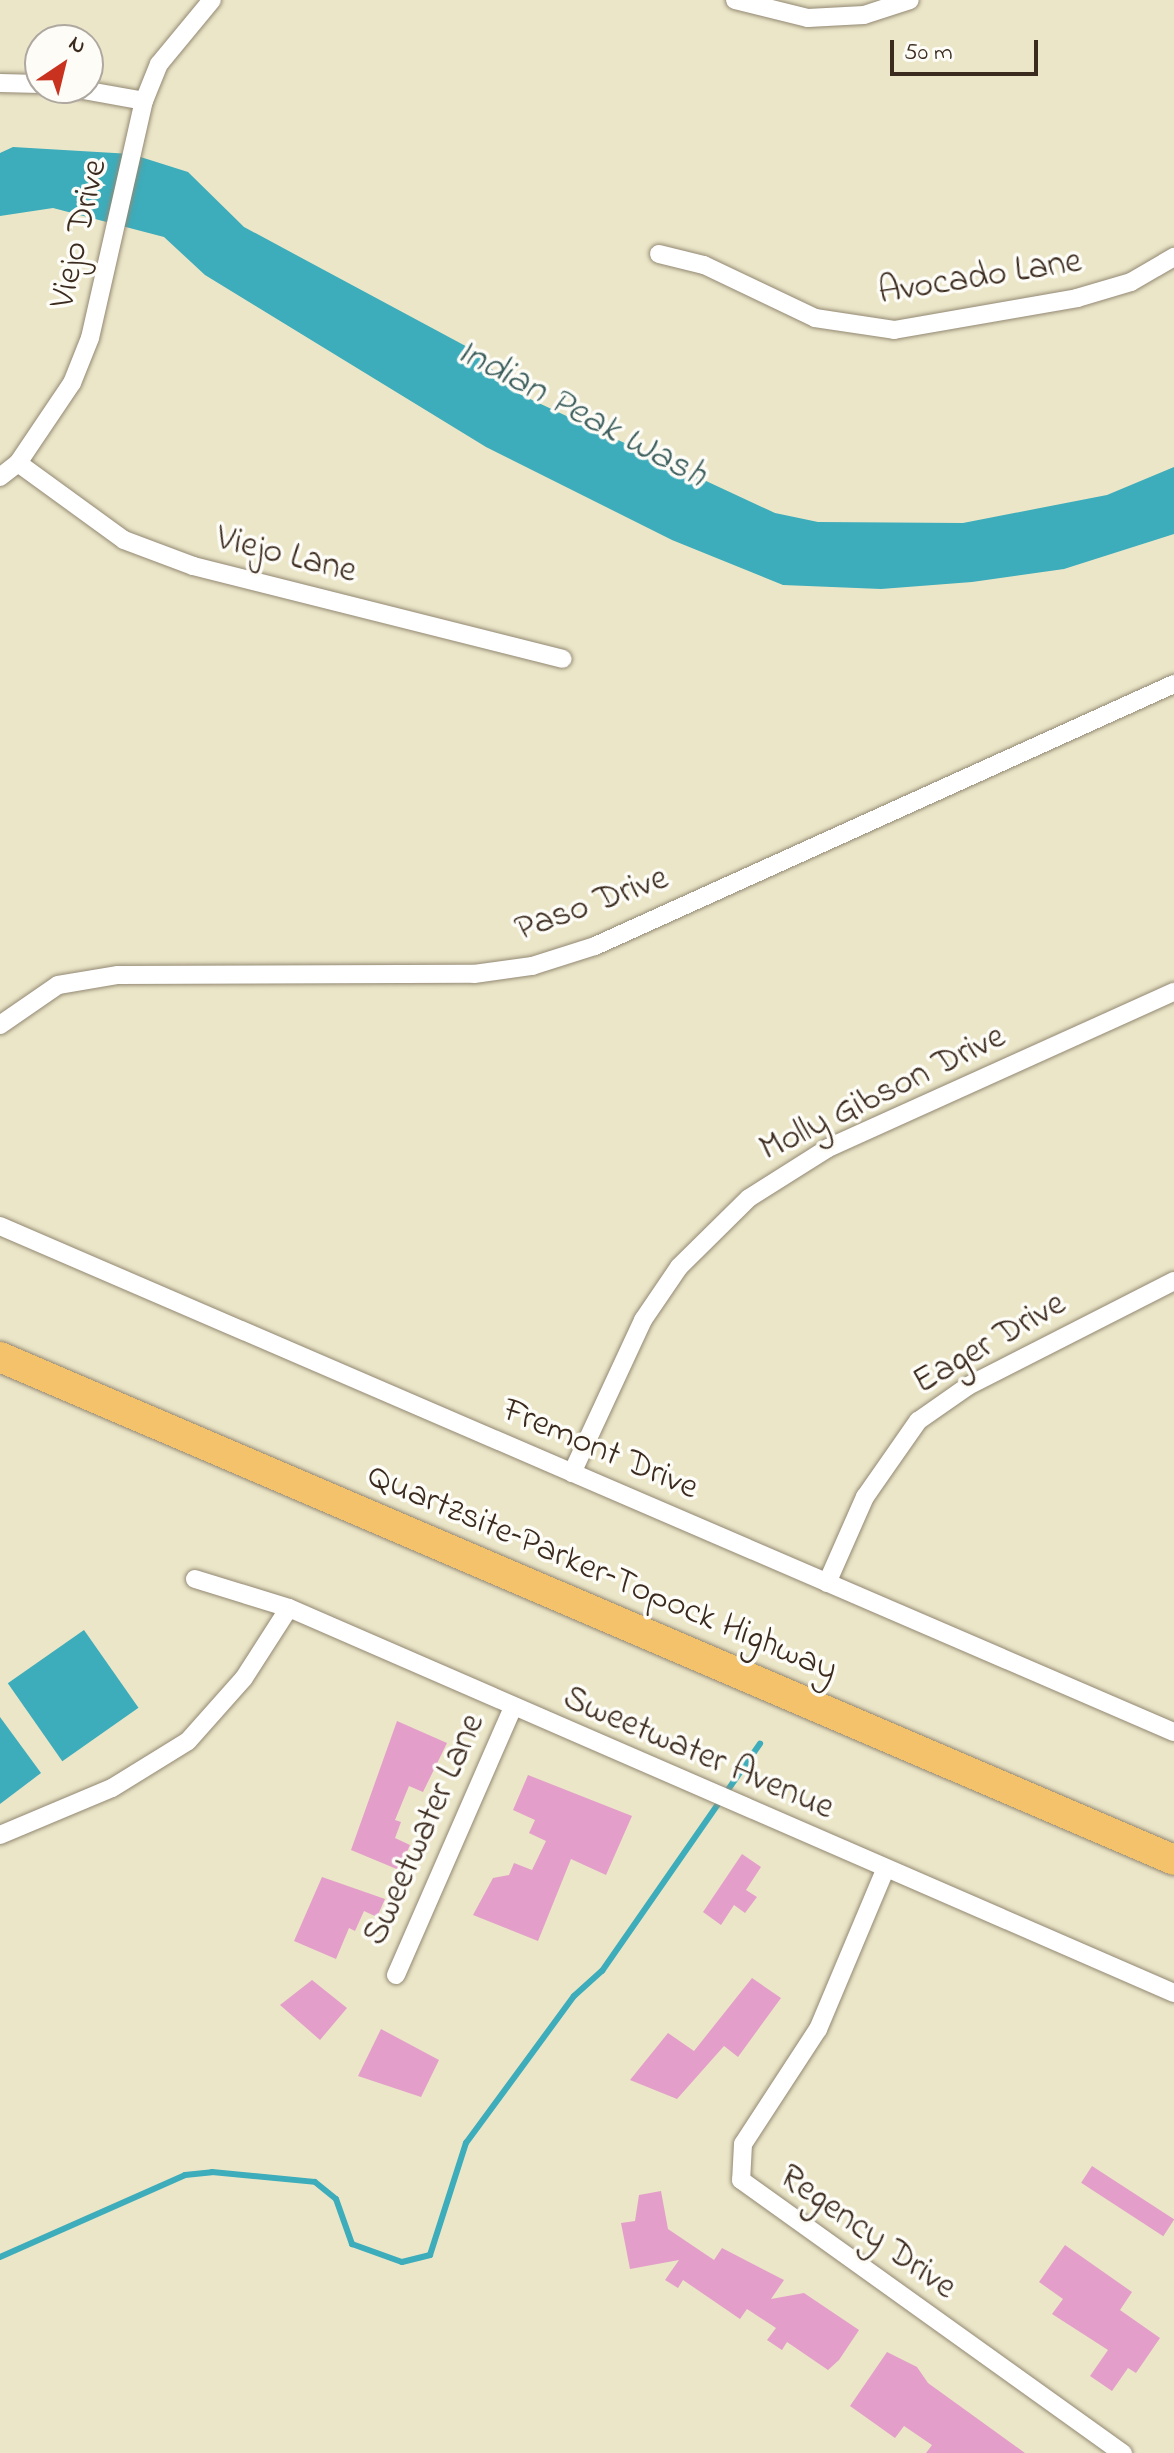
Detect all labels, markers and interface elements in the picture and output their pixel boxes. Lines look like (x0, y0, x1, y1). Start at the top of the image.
north arrow (24, 24, 104, 104)
scale bar (894, 24, 1042, 74)
text: N (61, 29, 92, 63)
text: 50 m (904, 36, 953, 71)
street label: Viejo Drive (42, 155, 118, 313)
street label: Avocado Lane (875, 241, 1085, 315)
water label: Indian Peak Wash (449, 330, 713, 500)
street label: Viejo Lane (211, 518, 361, 594)
street label: Paso Drive (510, 857, 674, 953)
street label: Molly Gibson Drive (753, 1016, 1013, 1172)
street label: Eager Drive (906, 1283, 1074, 1405)
street label: Fremont Drive (496, 1389, 704, 1511)
street label: Quartzsite–Parker–Topock Highway (360, 1455, 844, 1693)
street label: Sweetwater Avenue (556, 1677, 840, 1831)
street label: Sweetwater Lane (355, 1707, 495, 1953)
street label: Regency Drive (770, 2156, 964, 2310)

